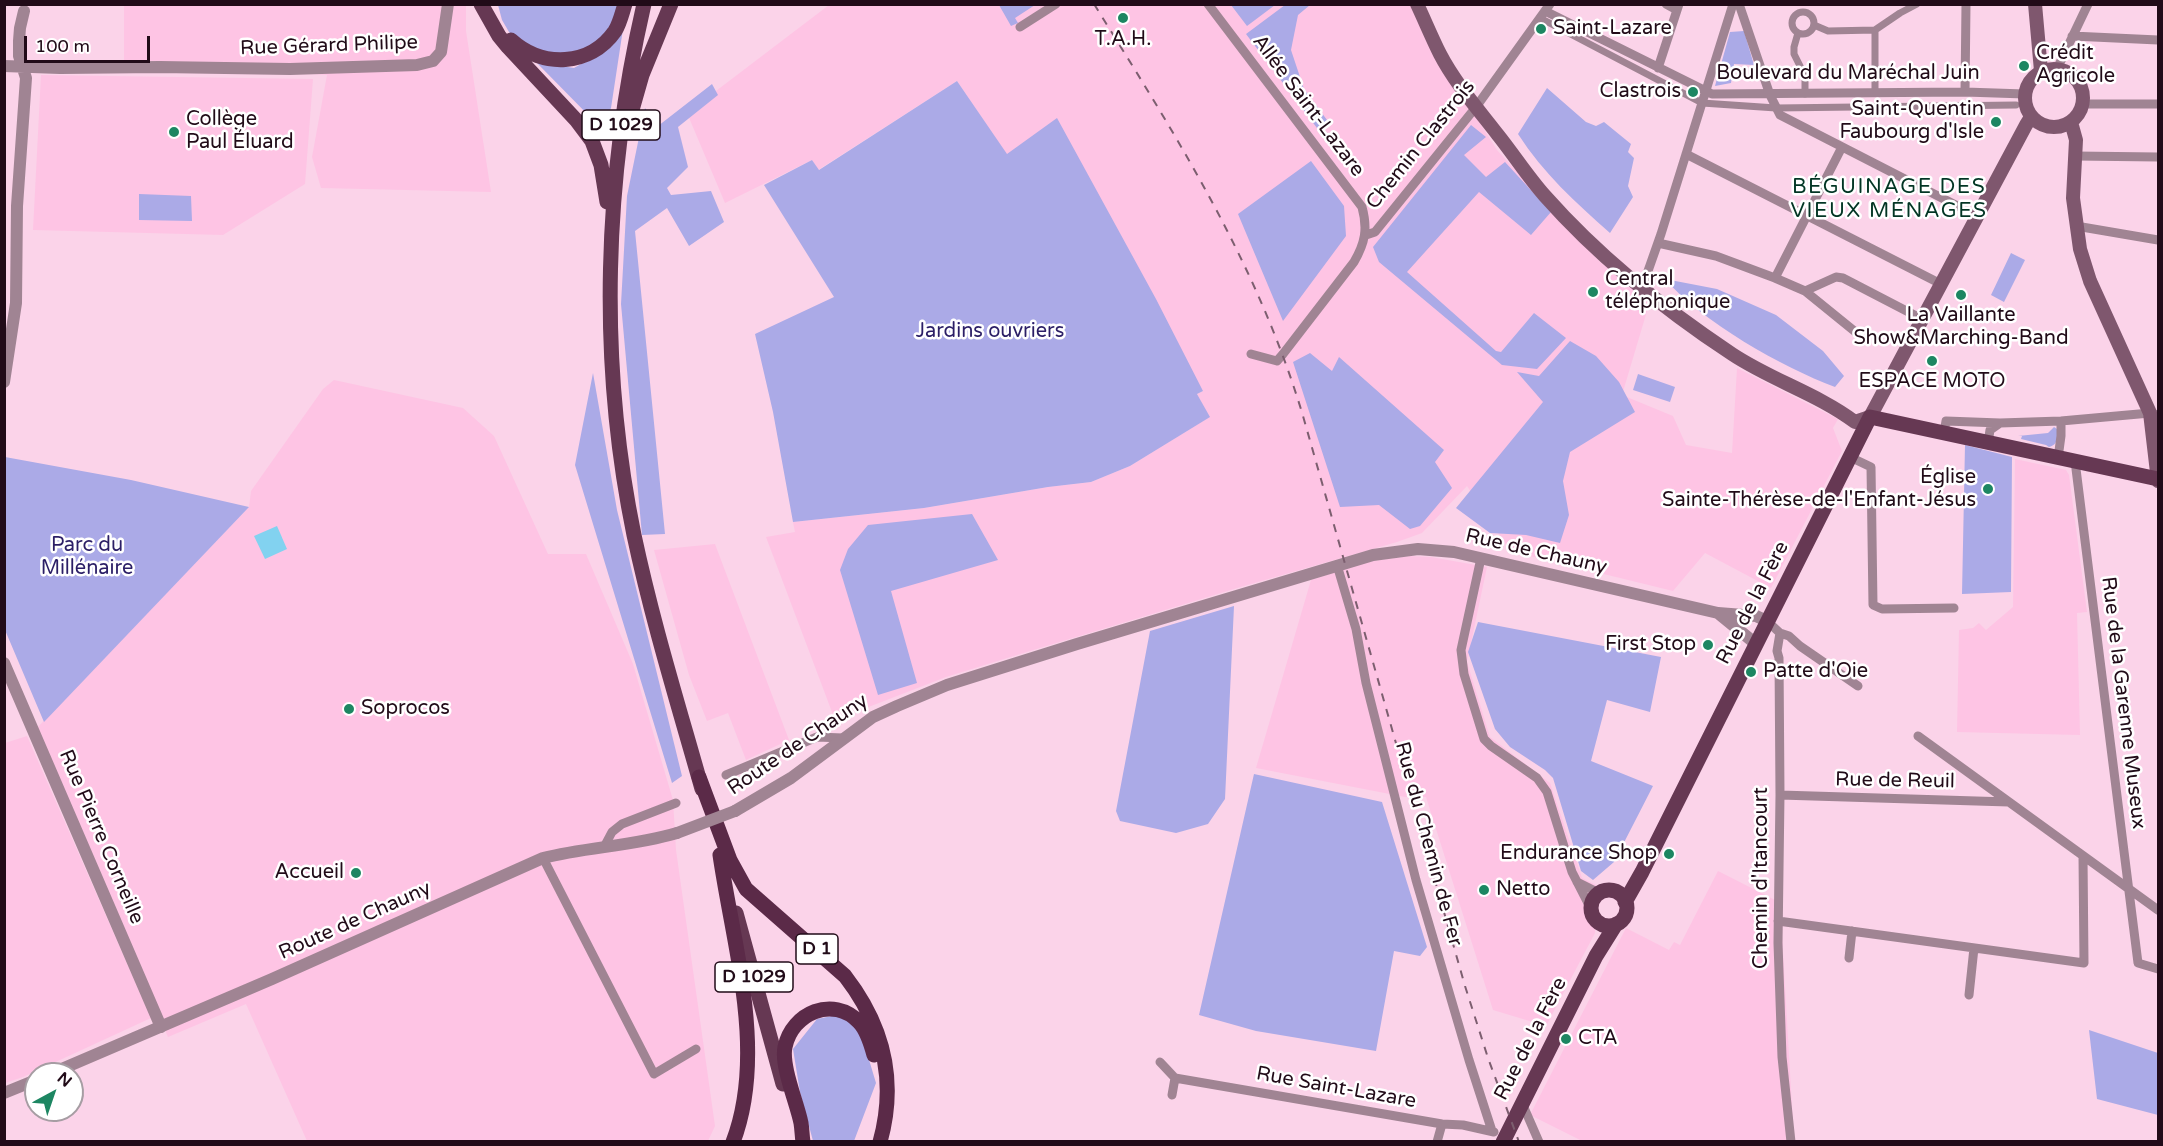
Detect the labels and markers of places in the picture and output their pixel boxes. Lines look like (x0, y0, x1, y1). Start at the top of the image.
marker: T.A.H. (1116, 11, 1130, 25)
place label: Saint-Lazare (1553, 17, 1672, 41)
marker: Saint-Lazare (1534, 22, 1548, 36)
place label: T.A.H. (1095, 28, 1151, 52)
place label: Crédit Agricole (2036, 42, 2115, 89)
marker: Crédit Agricole (2017, 59, 2031, 73)
place label: Clastrois (1600, 80, 1681, 104)
marker: Clastrois (1686, 85, 1700, 99)
place label: Saint-Quentin Faubourg d'Isle (1839, 98, 1984, 145)
place label: Collège Paul Éluard (186, 108, 294, 155)
marker: Saint-Quentin Faubourg d'Isle (1989, 115, 2003, 129)
marker: Collège Paul Éluard (167, 125, 181, 139)
place label: Central téléphonique (1605, 268, 1730, 315)
marker: Central téléphonique (1586, 285, 1600, 299)
marker: La Vaillante Show&Marching-Band (1954, 288, 1968, 302)
place label: La Vaillante Show&Marching-Band (1853, 304, 2069, 351)
marker: ESPACE MOTO (1925, 354, 1939, 368)
place label: ESPACE MOTO (1858, 370, 2006, 394)
place label: Église Sainte-Thérèse-de-l'Enfant-Jésus (1662, 466, 1976, 513)
marker: Église Sainte-Thérèse-de-l'Enfant-Jésus (1981, 482, 1995, 496)
place label: First Stop (1605, 633, 1696, 657)
marker: First Stop (1701, 638, 1715, 652)
place label: Patte d'Oie (1763, 660, 1868, 684)
marker: Patte d'Oie (1744, 665, 1758, 679)
place label: Soprocos (361, 697, 450, 721)
marker: Soprocos (342, 702, 356, 716)
place label: Endurance Shop (1500, 842, 1657, 866)
marker: Endurance Shop (1662, 847, 1676, 861)
place label: Accueil (275, 861, 344, 885)
marker: Accueil (349, 866, 363, 880)
place label: Netto (1496, 878, 1550, 902)
marker: Netto (1477, 883, 1491, 897)
place label: CTA (1578, 1027, 1618, 1051)
marker: CTA (1559, 1032, 1573, 1046)

